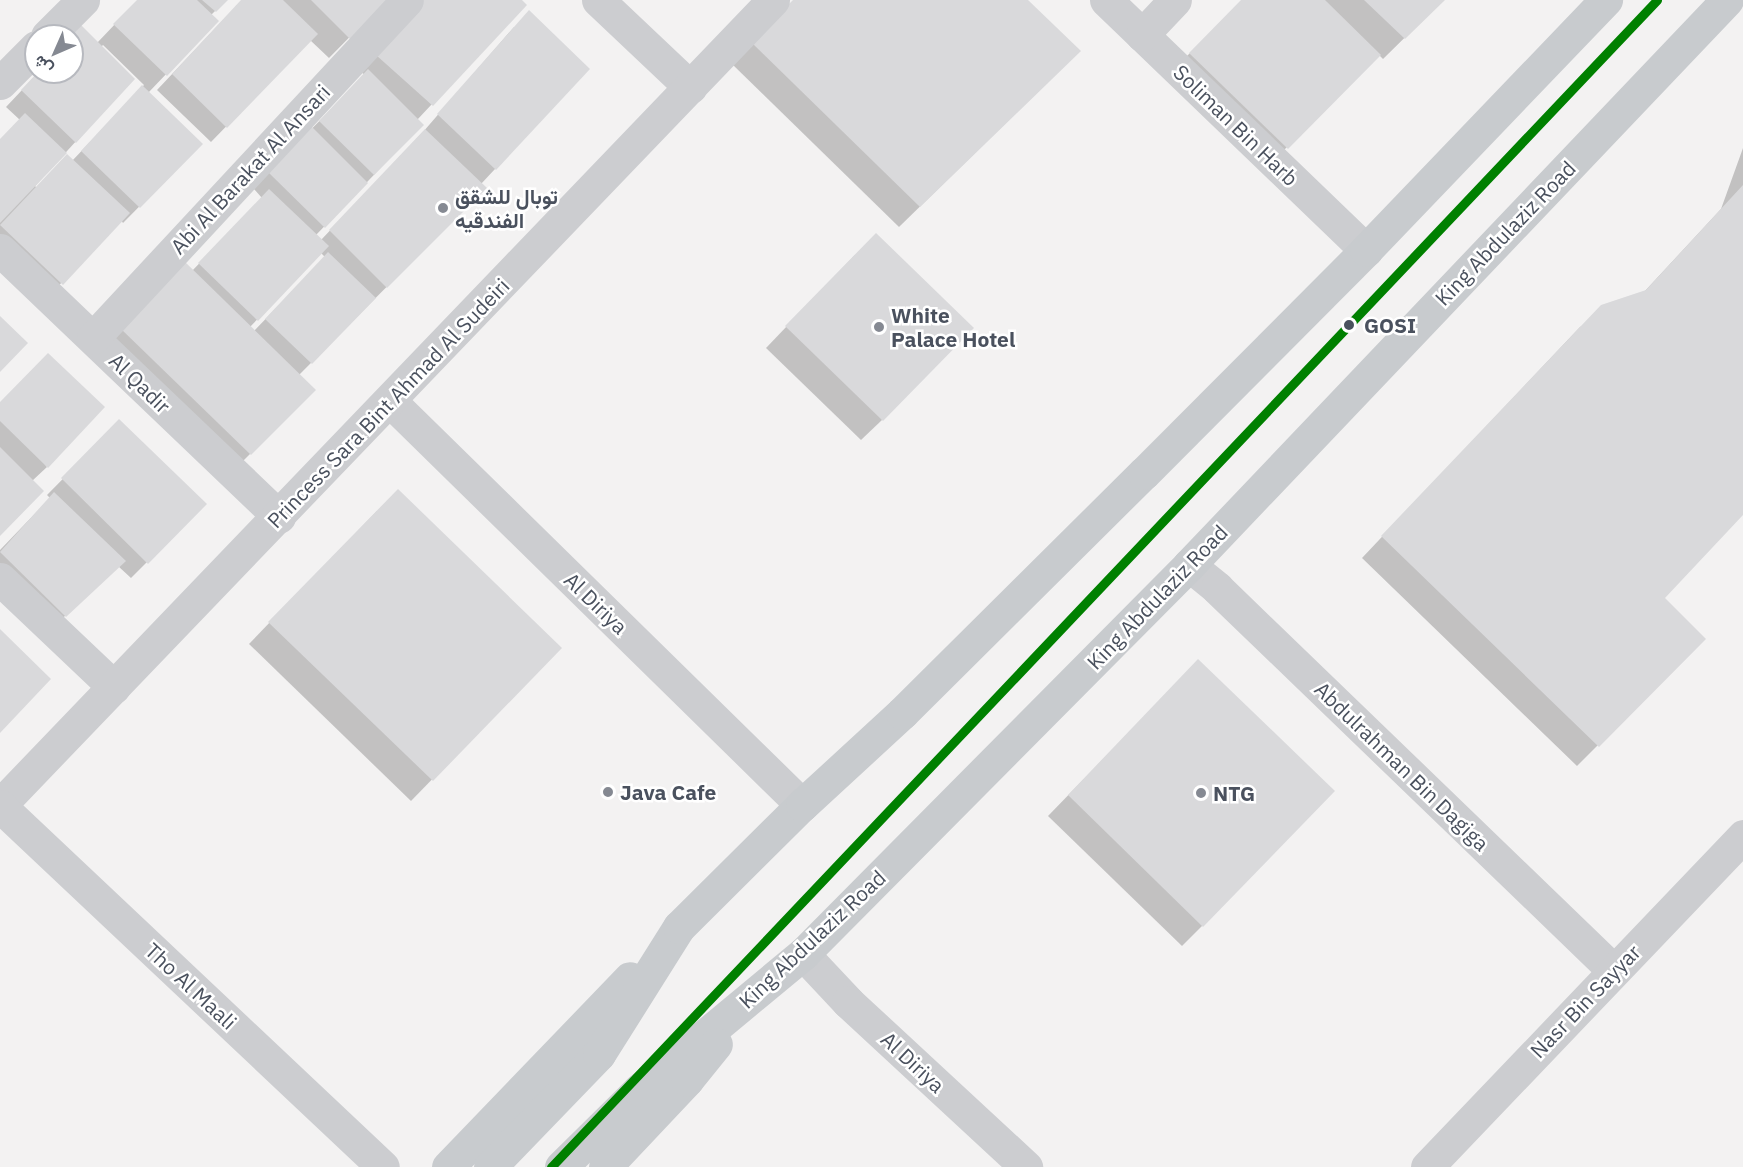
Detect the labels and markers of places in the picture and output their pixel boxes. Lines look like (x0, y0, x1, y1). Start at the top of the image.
place label: توبال للشقق الفندقيه (455, 183, 558, 233)
marker: توبال للشقق الفندقيه (436, 201, 450, 215)
place label: White Palace Hotel (891, 302, 1015, 352)
place label: GOSI (1364, 312, 1416, 338)
marker: GOSI (1339, 315, 1359, 335)
marker: White Palace Hotel (872, 320, 886, 334)
place label: Java Cafe (620, 779, 716, 805)
place label: NTG (1213, 780, 1255, 806)
marker: Java Cafe (601, 785, 615, 799)
marker: NTG (1194, 786, 1208, 800)

